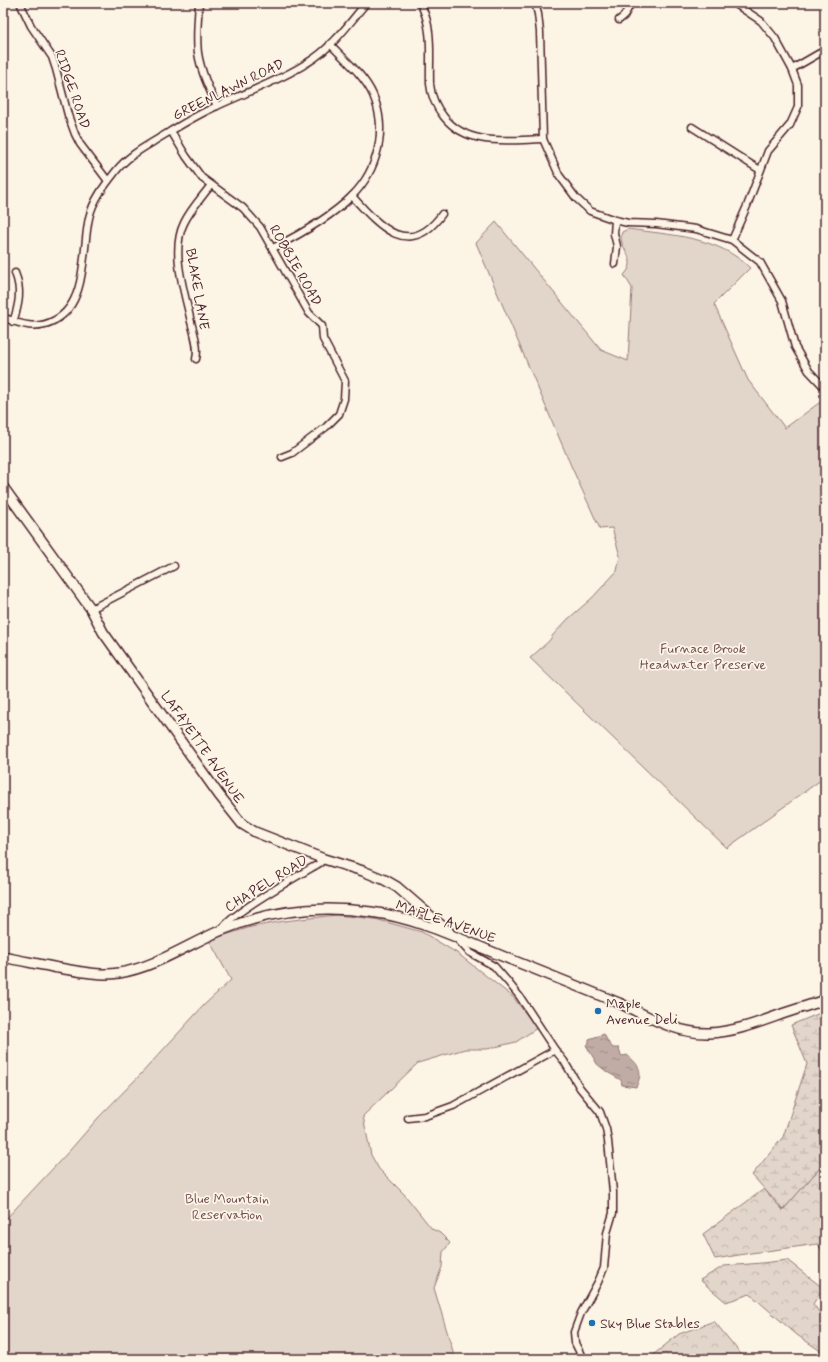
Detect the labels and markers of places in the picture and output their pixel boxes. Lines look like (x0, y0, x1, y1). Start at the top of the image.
place label: Maple Avenue Deli (606, 995, 678, 1029)
marker: Maple Avenue Deli (593, 1006, 603, 1016)
place label: Sky Blue Stables (600, 1315, 700, 1333)
marker: Sky Blue Stables (587, 1318, 597, 1328)

